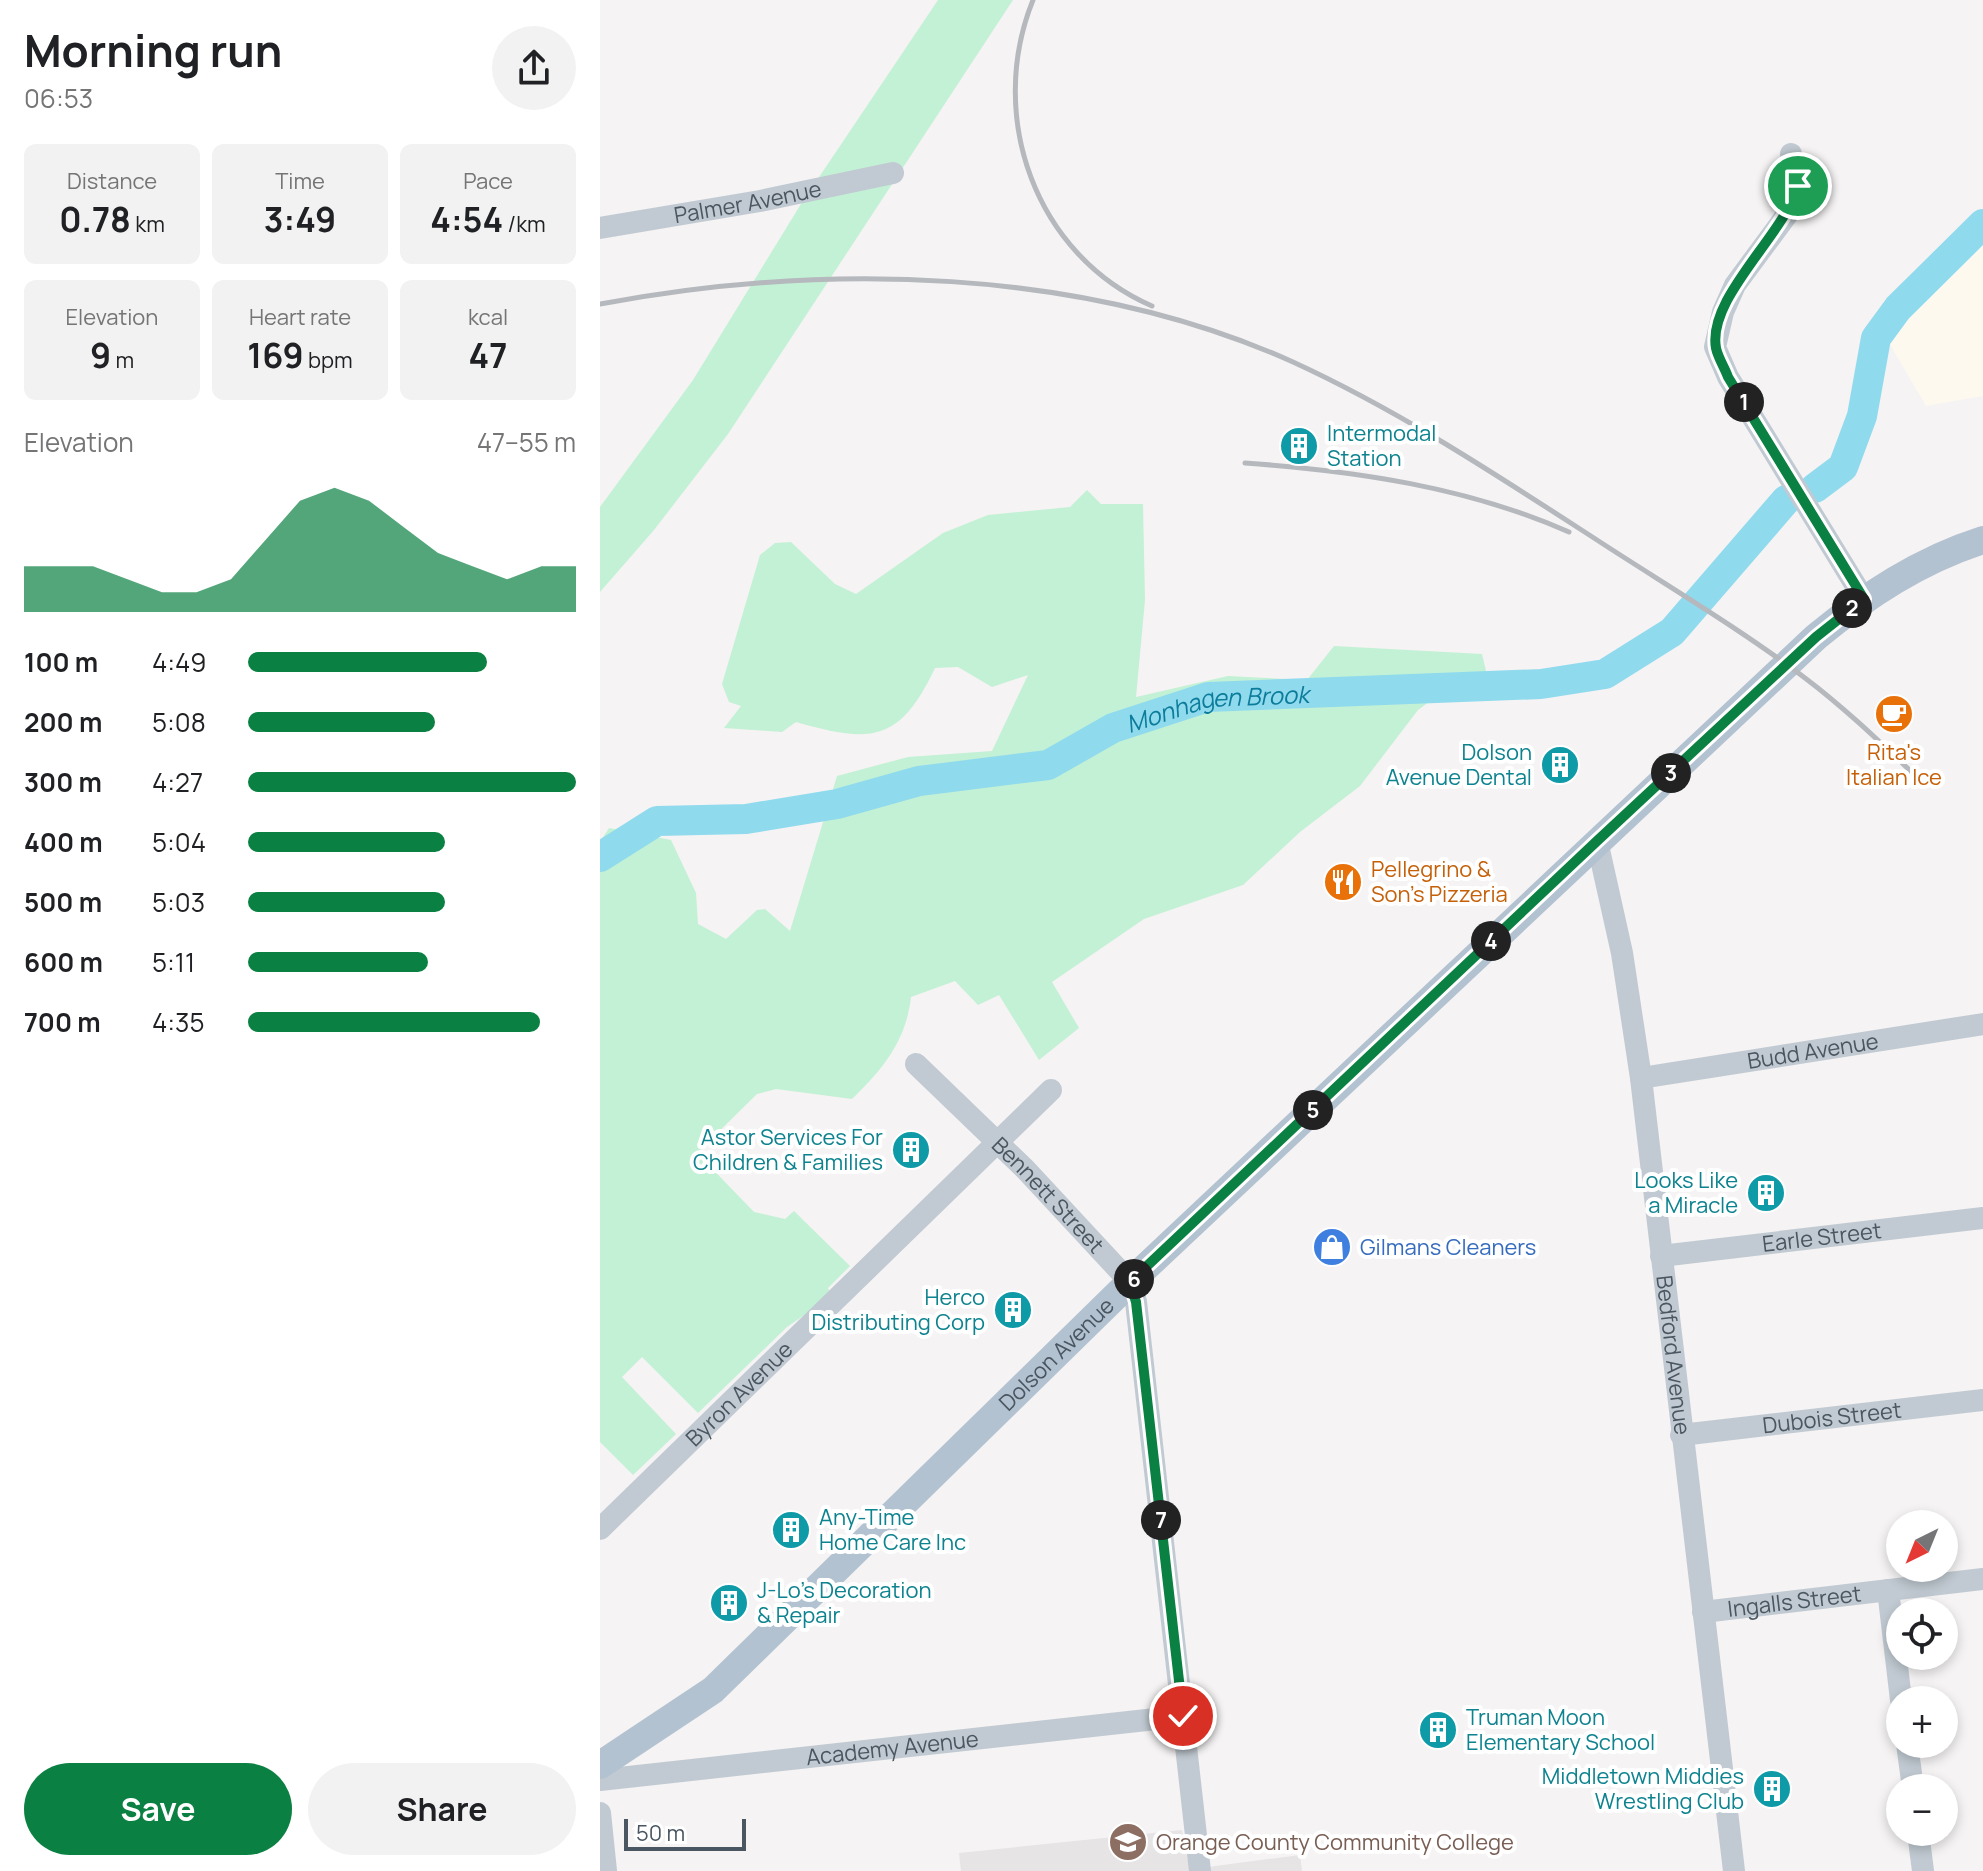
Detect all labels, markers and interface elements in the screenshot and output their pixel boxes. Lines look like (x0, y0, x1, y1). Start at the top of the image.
text: Morning run (24, 20, 282, 80)
button: share (492, 26, 576, 110)
text: 06:53 (24, 80, 93, 116)
pin (1764, 152, 1832, 220)
icon: arrive (1776, 164, 1820, 208)
text: Distance (67, 166, 157, 196)
text: Time (275, 166, 325, 196)
text: Pace (463, 166, 513, 196)
street label: Palmer Avenue (672, 173, 824, 230)
text: 0.78 (59, 196, 131, 242)
text: 3:49 (264, 196, 336, 242)
text: 4:54 (430, 196, 503, 242)
text: km (131, 209, 165, 239)
text: /km (503, 209, 546, 239)
text: Elevation (66, 302, 158, 332)
text: Heart rate (249, 302, 351, 332)
text: kcal (468, 302, 508, 332)
text: 9 (90, 332, 111, 378)
text: 169 (247, 332, 304, 378)
text: 47 (469, 332, 507, 378)
text: m (111, 345, 134, 375)
text: bpm (304, 345, 353, 375)
pin: 1 (1724, 382, 1764, 422)
text: 1 (1739, 387, 1749, 417)
place label: Intermodal Station (1327, 418, 1436, 473)
text: Elevation (24, 424, 134, 460)
text: 47–55 m (477, 424, 576, 460)
building icon: Intermodal Station (1278, 425, 1320, 467)
pin: 2 (1832, 588, 1872, 628)
text: 2 (1845, 593, 1859, 623)
text: 100 m (24, 644, 98, 680)
text: 4:49 (152, 644, 206, 680)
water label: Monhagen Brook (1121, 676, 1312, 739)
cafe icon: Rita's Italian Ice (1873, 693, 1915, 735)
text: 200 m (24, 704, 102, 740)
text: 5:08 (152, 704, 206, 740)
place label: Dolson Avenue Dental (1386, 737, 1532, 792)
place label: Rita's Italian Ice (1846, 737, 1942, 792)
building icon: Dolson Avenue Dental (1539, 744, 1581, 786)
pin: 3 (1651, 753, 1691, 793)
text: 3 (1665, 758, 1677, 788)
text: 300 m (24, 764, 102, 800)
text: 4:27 (152, 764, 203, 800)
text: 400 m (24, 824, 103, 860)
text: 5:04 (152, 824, 206, 860)
place label: Pellegrino & Son's Pizzeria (1371, 854, 1508, 909)
restaurant icon: Pellegrino & Son's Pizzeria (1322, 861, 1364, 903)
text: 500 m (24, 884, 102, 920)
text: 5:03 (152, 884, 205, 920)
pin: 4 (1471, 921, 1511, 961)
text: 4 (1484, 926, 1498, 956)
text: 600 m (24, 944, 103, 980)
text: 5:11 (152, 944, 195, 980)
text: 700 m (24, 1004, 101, 1040)
text: 4:35 (152, 1004, 205, 1040)
street label: Budd Avenue (1745, 1026, 1881, 1076)
pin: 5 (1293, 1090, 1333, 1130)
text: 5 (1307, 1095, 1319, 1125)
place label: Astor Services For Children & Families (693, 1122, 883, 1177)
building icon: Astor Services For Children & Families (890, 1129, 932, 1171)
street label: Bennett Street (985, 1130, 1111, 1260)
place label: Looks Like a Miracle (1634, 1165, 1738, 1220)
building icon: Looks Like a Miracle (1745, 1172, 1787, 1214)
street label: Earle Street (1761, 1215, 1883, 1259)
shop icon: Gilmans Cleaners (1311, 1226, 1353, 1268)
place label: Gilmans Cleaners (1360, 1232, 1536, 1262)
pin: 6 (1114, 1259, 1154, 1299)
text: 6 (1127, 1264, 1141, 1294)
street label: Bedford Avenue (1649, 1274, 1698, 1436)
place label: Herco Distributing Corp (811, 1282, 985, 1337)
building icon: Herco Distributing Corp (992, 1289, 1034, 1331)
street label: Dolson Avenue (992, 1291, 1121, 1417)
street label: Byron Avenue (679, 1334, 799, 1453)
street label: Dubois Street (1761, 1395, 1903, 1440)
pin: 7 (1141, 1500, 1181, 1540)
place label: Any-Time Home Care Inc (819, 1502, 966, 1557)
text: 7 (1155, 1505, 1167, 1535)
building icon: Any-Time Home Care Inc (770, 1509, 812, 1551)
north arrow (1886, 1510, 1958, 1582)
map controls (1886, 1510, 1958, 1846)
place label: J-Lo’s Decoration & Repair (757, 1575, 932, 1630)
street label: Ingalls Street (1726, 1578, 1863, 1624)
building icon: J-Lo’s Decoration & Repair (708, 1582, 750, 1624)
button: locate (1886, 1598, 1958, 1670)
pin (1149, 1682, 1217, 1750)
button: + (1886, 1686, 1958, 1758)
icon: check (1161, 1694, 1205, 1738)
place label: Truman Moon Elementary School (1466, 1702, 1655, 1757)
building icon: Truman Moon Elementary School (1417, 1709, 1459, 1751)
street label: Academy Avenue (804, 1724, 980, 1772)
place label: Middletown Middies Wrestling Club (1542, 1761, 1744, 1816)
button: Save (24, 1763, 292, 1855)
button: Share (308, 1763, 576, 1855)
building icon: Middletown Middies Wrestling Club (1751, 1768, 1793, 1810)
button: − (1886, 1774, 1958, 1846)
scale bar (624, 1815, 746, 1851)
text: 50 m (636, 1818, 685, 1848)
school or university icon: Orange County Community College (1107, 1821, 1149, 1863)
place label: Orange County Community College (1156, 1827, 1514, 1857)

